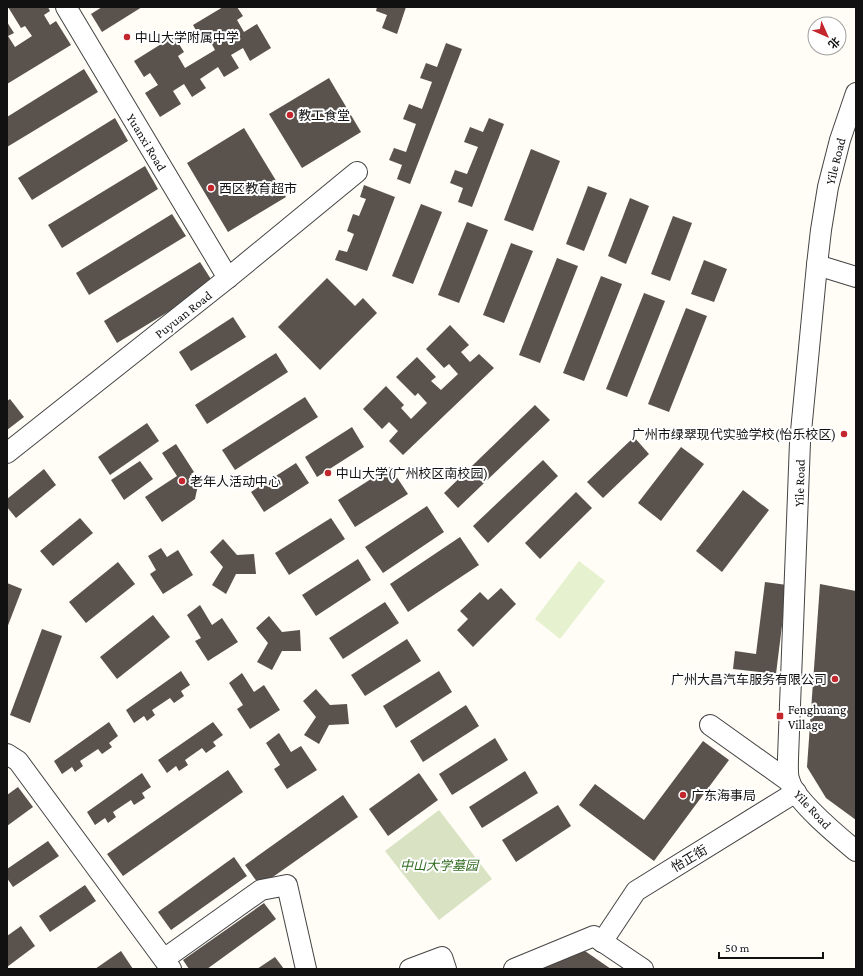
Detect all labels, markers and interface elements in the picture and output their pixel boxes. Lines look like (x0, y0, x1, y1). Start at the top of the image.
north arrow (807, 16, 847, 56)
place label: 中山大学附属中学 (135, 30, 239, 45)
marker: 中山大学附属中学 (122, 32, 132, 42)
text: 北 (826, 35, 842, 51)
place label: 教工食堂 (298, 108, 350, 123)
marker: 教工食堂 (285, 110, 295, 120)
street label: Yuanxi Road (124, 111, 170, 174)
street label: Yile Road (822, 136, 849, 186)
place label: 西区教育超市 (219, 181, 297, 196)
marker: 西区教育超市 (206, 183, 216, 193)
street label: Puyuan Road (152, 287, 215, 341)
place label: 广州市绿翠现代实验学校(怡乐校区) (632, 427, 836, 443)
marker: 广州市绿翠现代实验学校(怡乐校区) (839, 429, 849, 439)
street label: Yile Road (791, 459, 808, 507)
place label: 中山大学(广州校区南校园) (336, 466, 488, 482)
marker: 中山大学(广州校区南校园) (323, 468, 333, 478)
place label: 老年人活动中心 (190, 474, 281, 489)
marker: 老年人活动中心 (177, 476, 187, 486)
place label: 广州大昌汽车服务有限公司 (671, 672, 827, 687)
marker: 广州大昌汽车服务有限公司 (830, 674, 840, 684)
place label: Fenghuang Village (788, 702, 847, 732)
marker: Fenghuang Village (775, 711, 785, 721)
street label: Yile Road (791, 787, 835, 832)
place label: 广东海事局 (691, 788, 756, 803)
marker: 广东海事局 (678, 790, 688, 800)
street label: 怡正街 (669, 842, 710, 875)
park label: 中山大学墓园 (400, 858, 480, 873)
scale bar (719, 934, 823, 960)
text: 50 m (725, 941, 750, 955)

